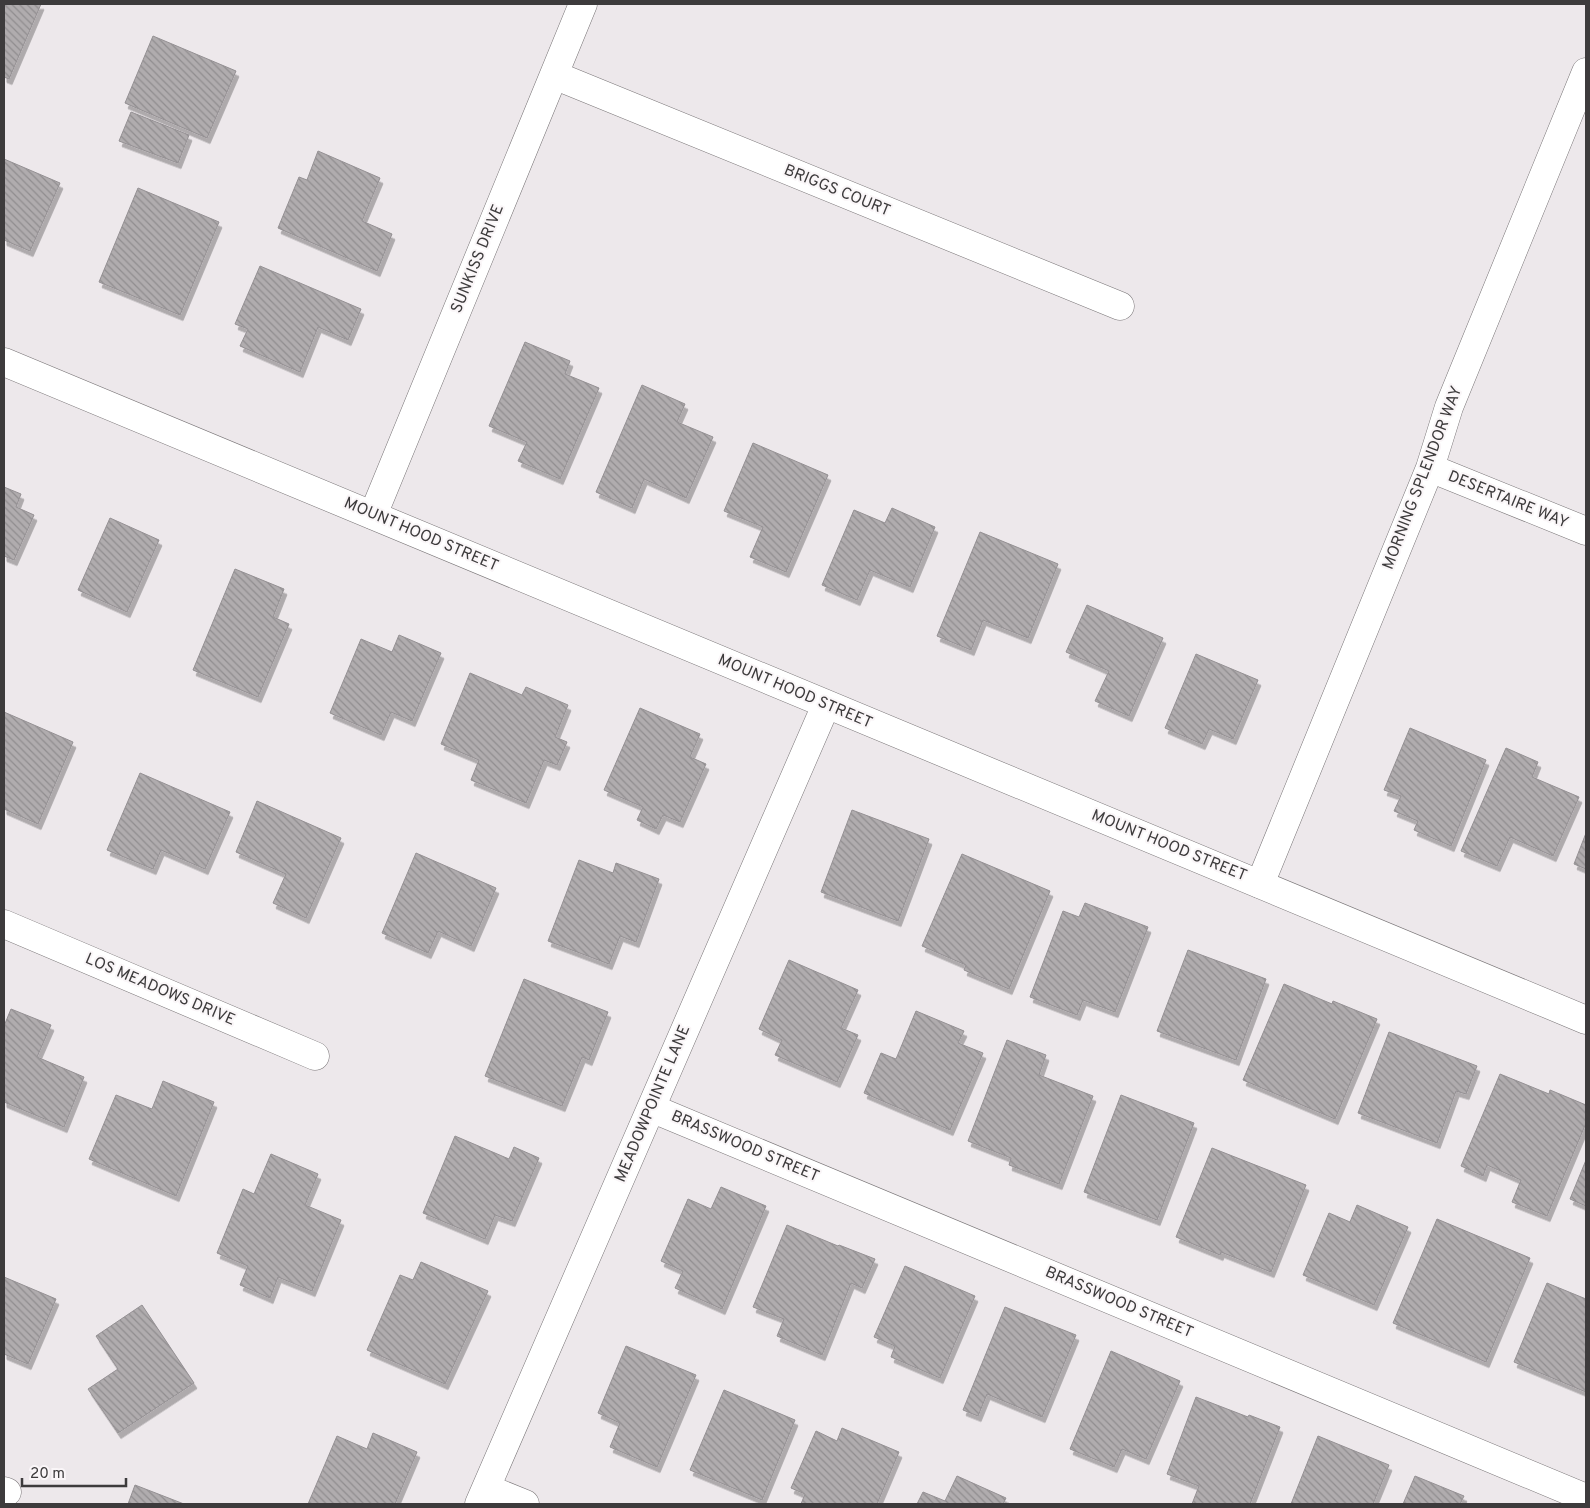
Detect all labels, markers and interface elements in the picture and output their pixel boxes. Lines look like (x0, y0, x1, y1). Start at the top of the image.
street label: BRIGGS COURT (781, 161, 893, 221)
street label: SUNKISS DRIVE (447, 202, 509, 316)
street label: MORNING SPLENDOR WAY (1379, 383, 1467, 573)
street label: DESERTAIRE WAY (1445, 467, 1571, 533)
street label: MOUNT HOOD STREET (341, 493, 501, 577)
street label: MOUNT HOOD STREET (715, 650, 875, 734)
street label: MOUNT HOOD STREET (1088, 806, 1250, 886)
street label: LOS MEADOWS DRIVE (82, 949, 238, 1031)
street label: MEADOWPOINTE LANE (611, 1022, 695, 1186)
street label: BRASSWOOD STREET (668, 1107, 822, 1187)
street label: BRASSWOOD STREET (1042, 1263, 1196, 1343)
scale bar (22, 1456, 126, 1488)
text: 20 m (30, 1465, 65, 1484)

